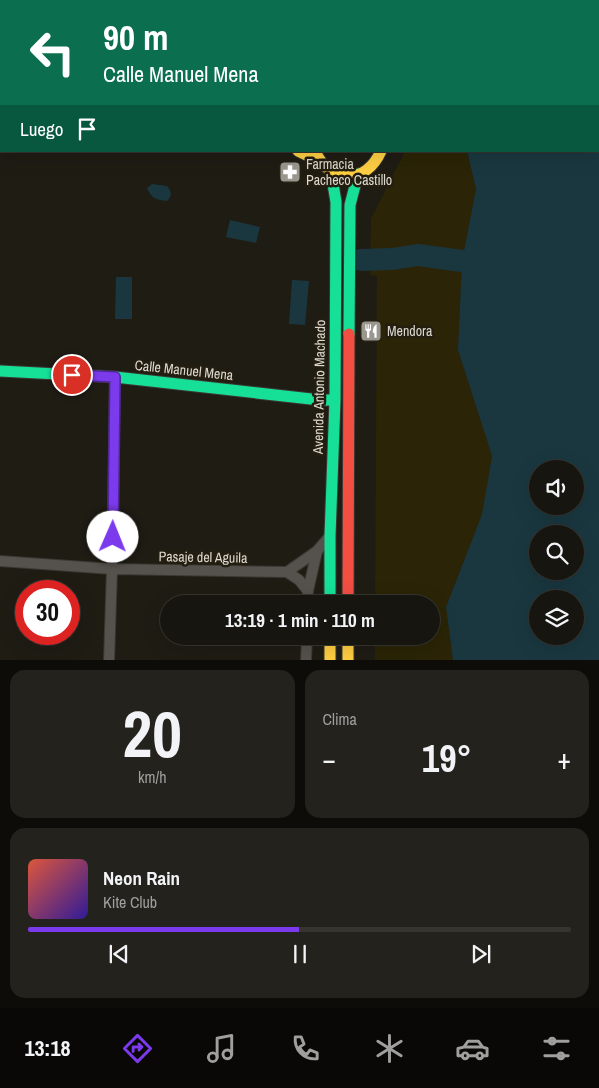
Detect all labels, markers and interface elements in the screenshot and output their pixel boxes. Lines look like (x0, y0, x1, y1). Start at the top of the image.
text: 90 m (103, 14, 168, 61)
icon: left (20, 20, 85, 85)
text: Calle Manuel Mena (103, 59, 258, 89)
icon: arrive (73, 115, 101, 143)
text: Luego (20, 116, 63, 142)
place label: Farmacia Pacheco Castillo (306, 155, 392, 189)
pharmacy icon: Farmacia Pacheco Castillo (278, 160, 302, 184)
restaurant icon: Mendora (359, 319, 383, 343)
street label: Avenida Antonio Machado (309, 320, 329, 455)
place label: Mendora (387, 322, 433, 340)
pin (51, 354, 93, 396)
street label: Calle Manuel Mena (134, 356, 235, 384)
icon: arrive (58, 361, 86, 389)
map controls (529, 460, 584, 645)
button: sound (529, 460, 584, 515)
position arrow (86, 510, 138, 562)
button: search (529, 525, 584, 580)
street label: Pasaje del Aguila (158, 547, 248, 567)
speed limit sign: 30 (15, 580, 80, 645)
button: layers (529, 590, 584, 645)
text: 13:19 · 1 min · 110 m (225, 607, 375, 633)
text: 20 (123, 690, 182, 777)
text: Clima (323, 708, 357, 730)
text: 19° (422, 733, 472, 784)
text: − (323, 740, 336, 778)
text: + (558, 740, 571, 778)
text: km/h (138, 766, 166, 788)
text: Neon Rain (103, 865, 180, 891)
text: Kite Club (103, 891, 157, 913)
icon: previous (105, 940, 133, 968)
icon: pause (286, 940, 314, 968)
icon: next (467, 940, 495, 968)
icon: directions (120, 1031, 155, 1066)
icon: music (204, 1031, 239, 1066)
icon: phone (288, 1031, 323, 1066)
icon: climate (372, 1031, 407, 1066)
icon: car (455, 1031, 490, 1066)
icon: filters (539, 1031, 574, 1066)
text: 13:18 (24, 1033, 71, 1063)

